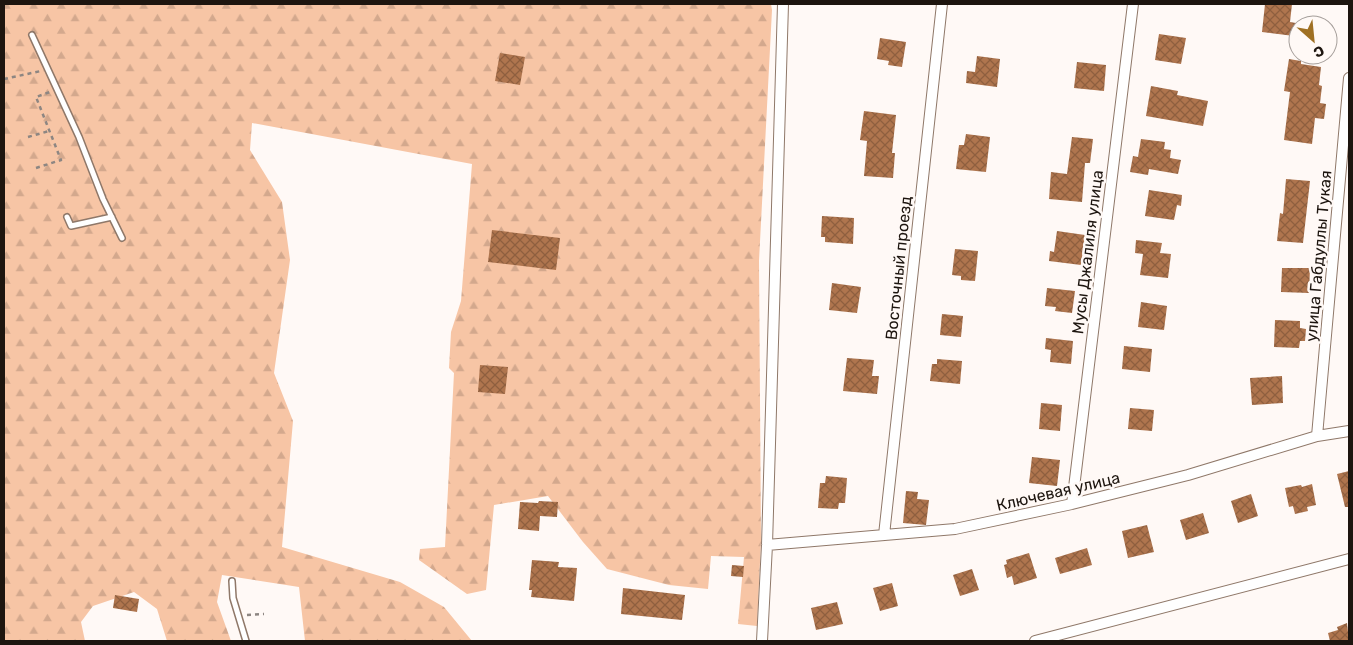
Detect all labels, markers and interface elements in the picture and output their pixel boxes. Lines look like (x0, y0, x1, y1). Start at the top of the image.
north arrow (1288, 15, 1338, 65)
text: С (1310, 41, 1327, 61)
street label: Мусы Джалиля улица (1068, 169, 1107, 335)
street label: улица Габдуллы Тукая (1302, 169, 1335, 343)
street label: Восточный проезд (881, 195, 916, 341)
street label: Ключевая улица (994, 468, 1122, 515)

